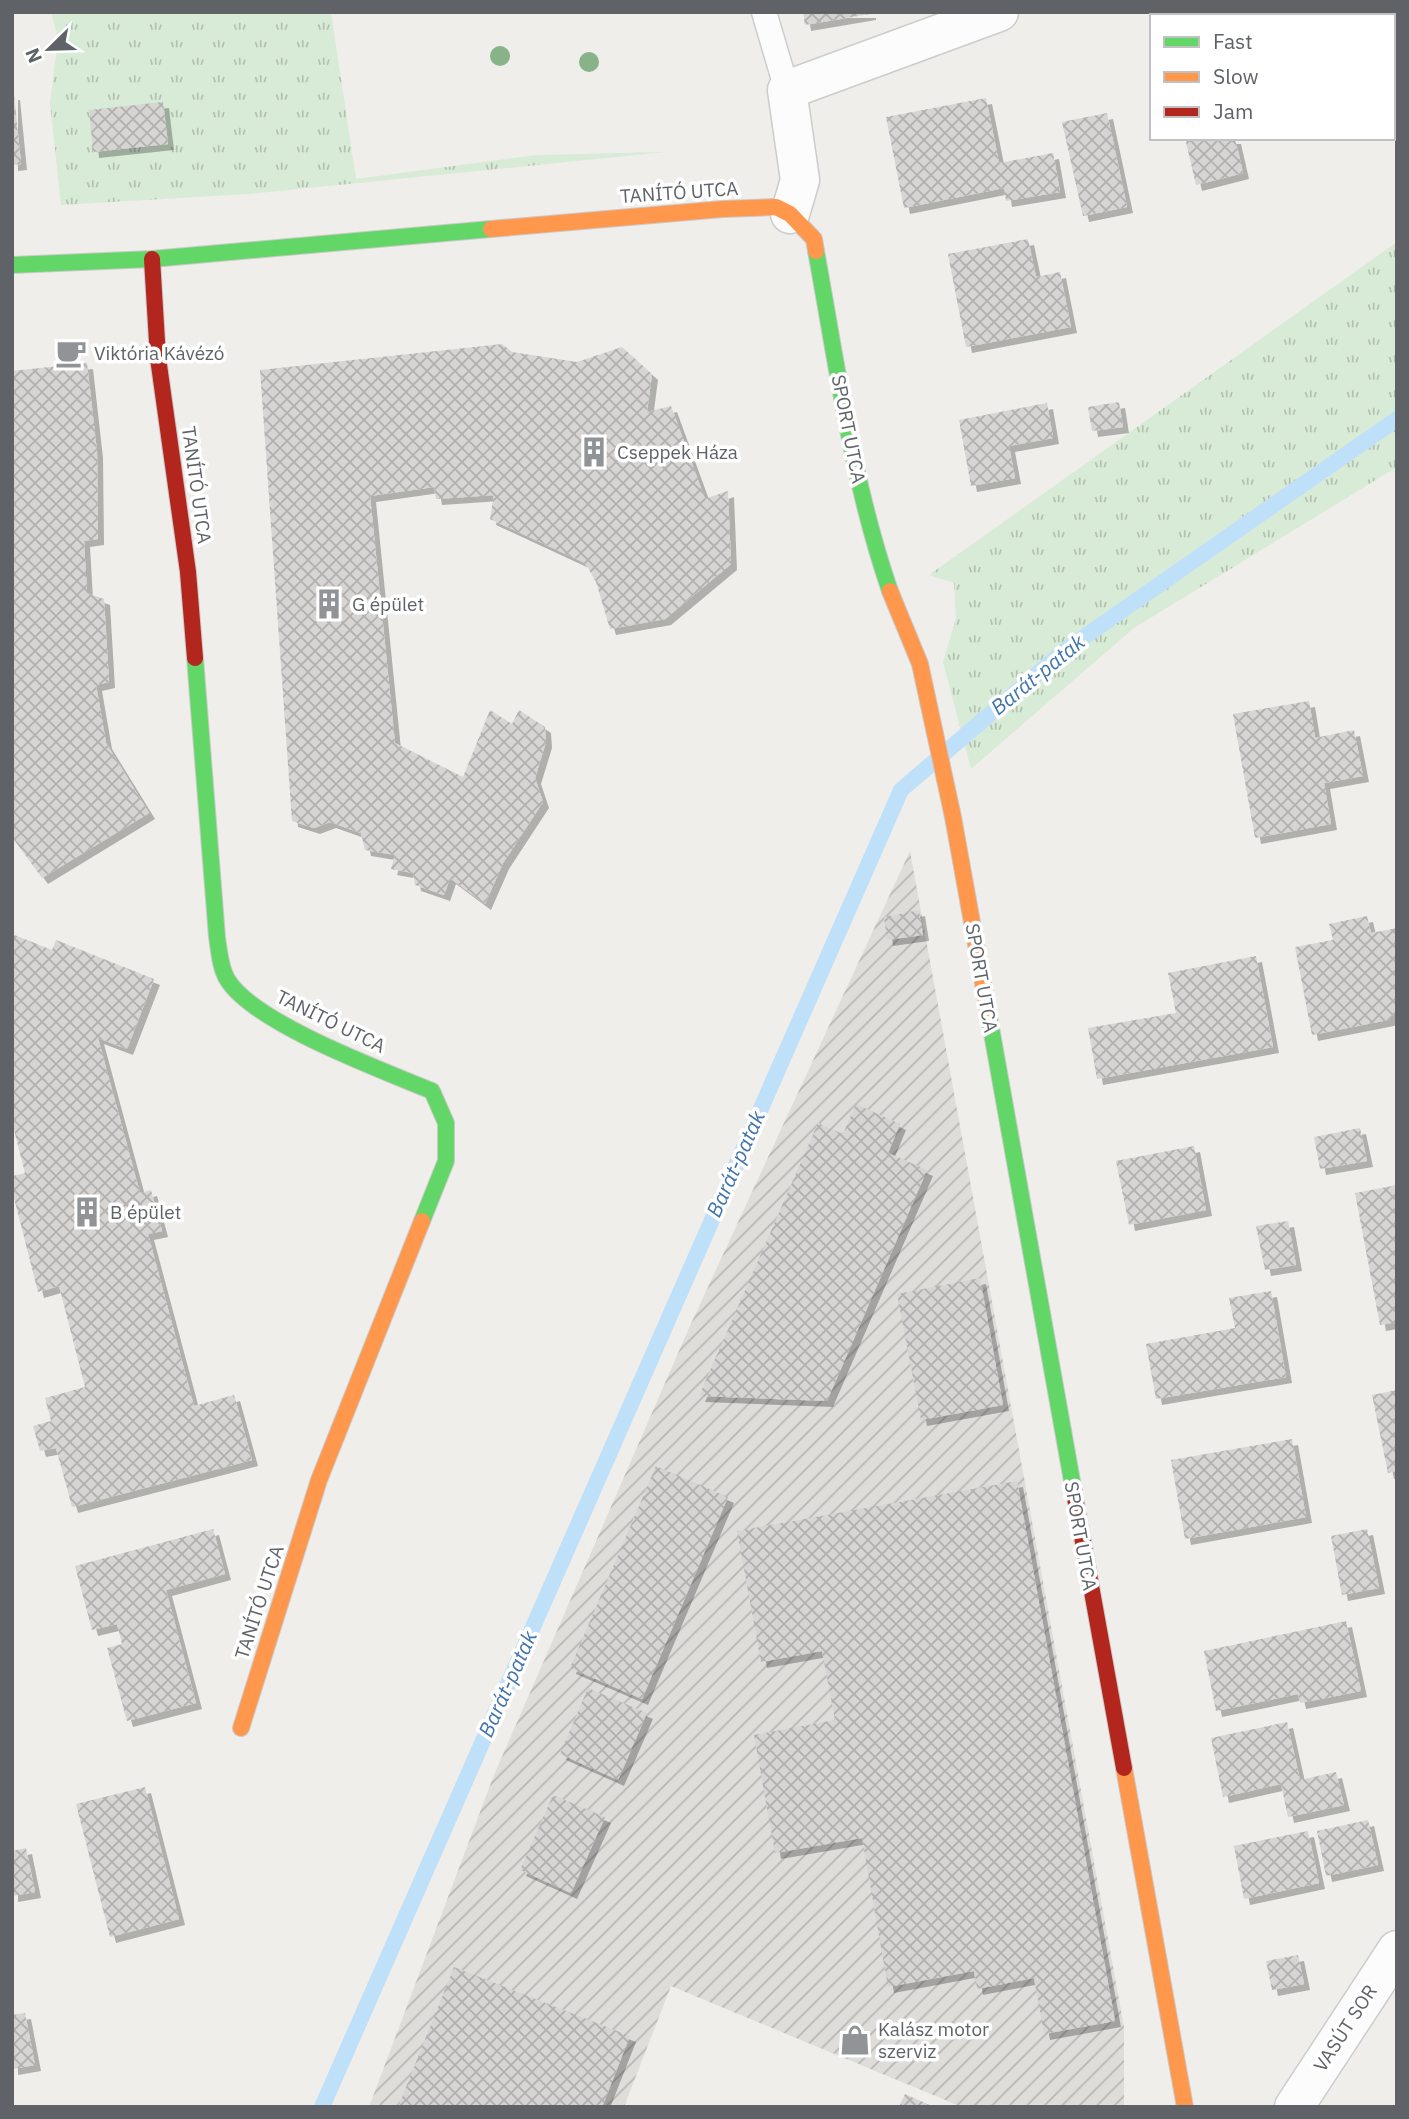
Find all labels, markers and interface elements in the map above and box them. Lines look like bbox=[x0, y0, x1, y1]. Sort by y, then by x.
north arrow bbox=[14, 14, 84, 84]
legend bbox=[1150, 14, 1395, 140]
text: Fast bbox=[1213, 27, 1253, 55]
text: N bbox=[20, 45, 47, 67]
text: Slow bbox=[1213, 62, 1259, 90]
text: Jam bbox=[1213, 97, 1253, 125]
street label: TANÍTÓ UTCA bbox=[619, 176, 739, 208]
cafe icon: Viktória Kávézó bbox=[54, 336, 88, 370]
place label: Viktória Kávézó bbox=[94, 341, 224, 365]
street label: SPORT UTCA bbox=[827, 373, 871, 485]
street label: TANÍTÓ UTCA bbox=[177, 425, 217, 545]
building icon: Cseppek Háza bbox=[577, 435, 611, 469]
place label: Cseppek Háza bbox=[617, 440, 738, 464]
building icon: G épület bbox=[312, 587, 346, 621]
place label: G épület bbox=[352, 592, 424, 616]
water label: Barát-patak bbox=[984, 627, 1091, 721]
street label: SPORT UTCA bbox=[961, 922, 1003, 1034]
street label: TANÍTÓ UTCA bbox=[272, 984, 390, 1058]
water label: Barát-patak bbox=[699, 1105, 771, 1221]
building icon: B épület bbox=[70, 1195, 104, 1229]
place label: B épület bbox=[110, 1200, 181, 1224]
street label: SPORT UTCA bbox=[1060, 1480, 1102, 1592]
street label: TANÍTÓ UTCA bbox=[229, 1542, 289, 1662]
water label: Barát-patak bbox=[471, 1625, 543, 1741]
street label: VASÚT SOR bbox=[1308, 1980, 1382, 2076]
place label: Kalász motor szerviz bbox=[878, 2017, 989, 2063]
shop icon: Kalász motor szerviz bbox=[838, 2023, 872, 2057]

